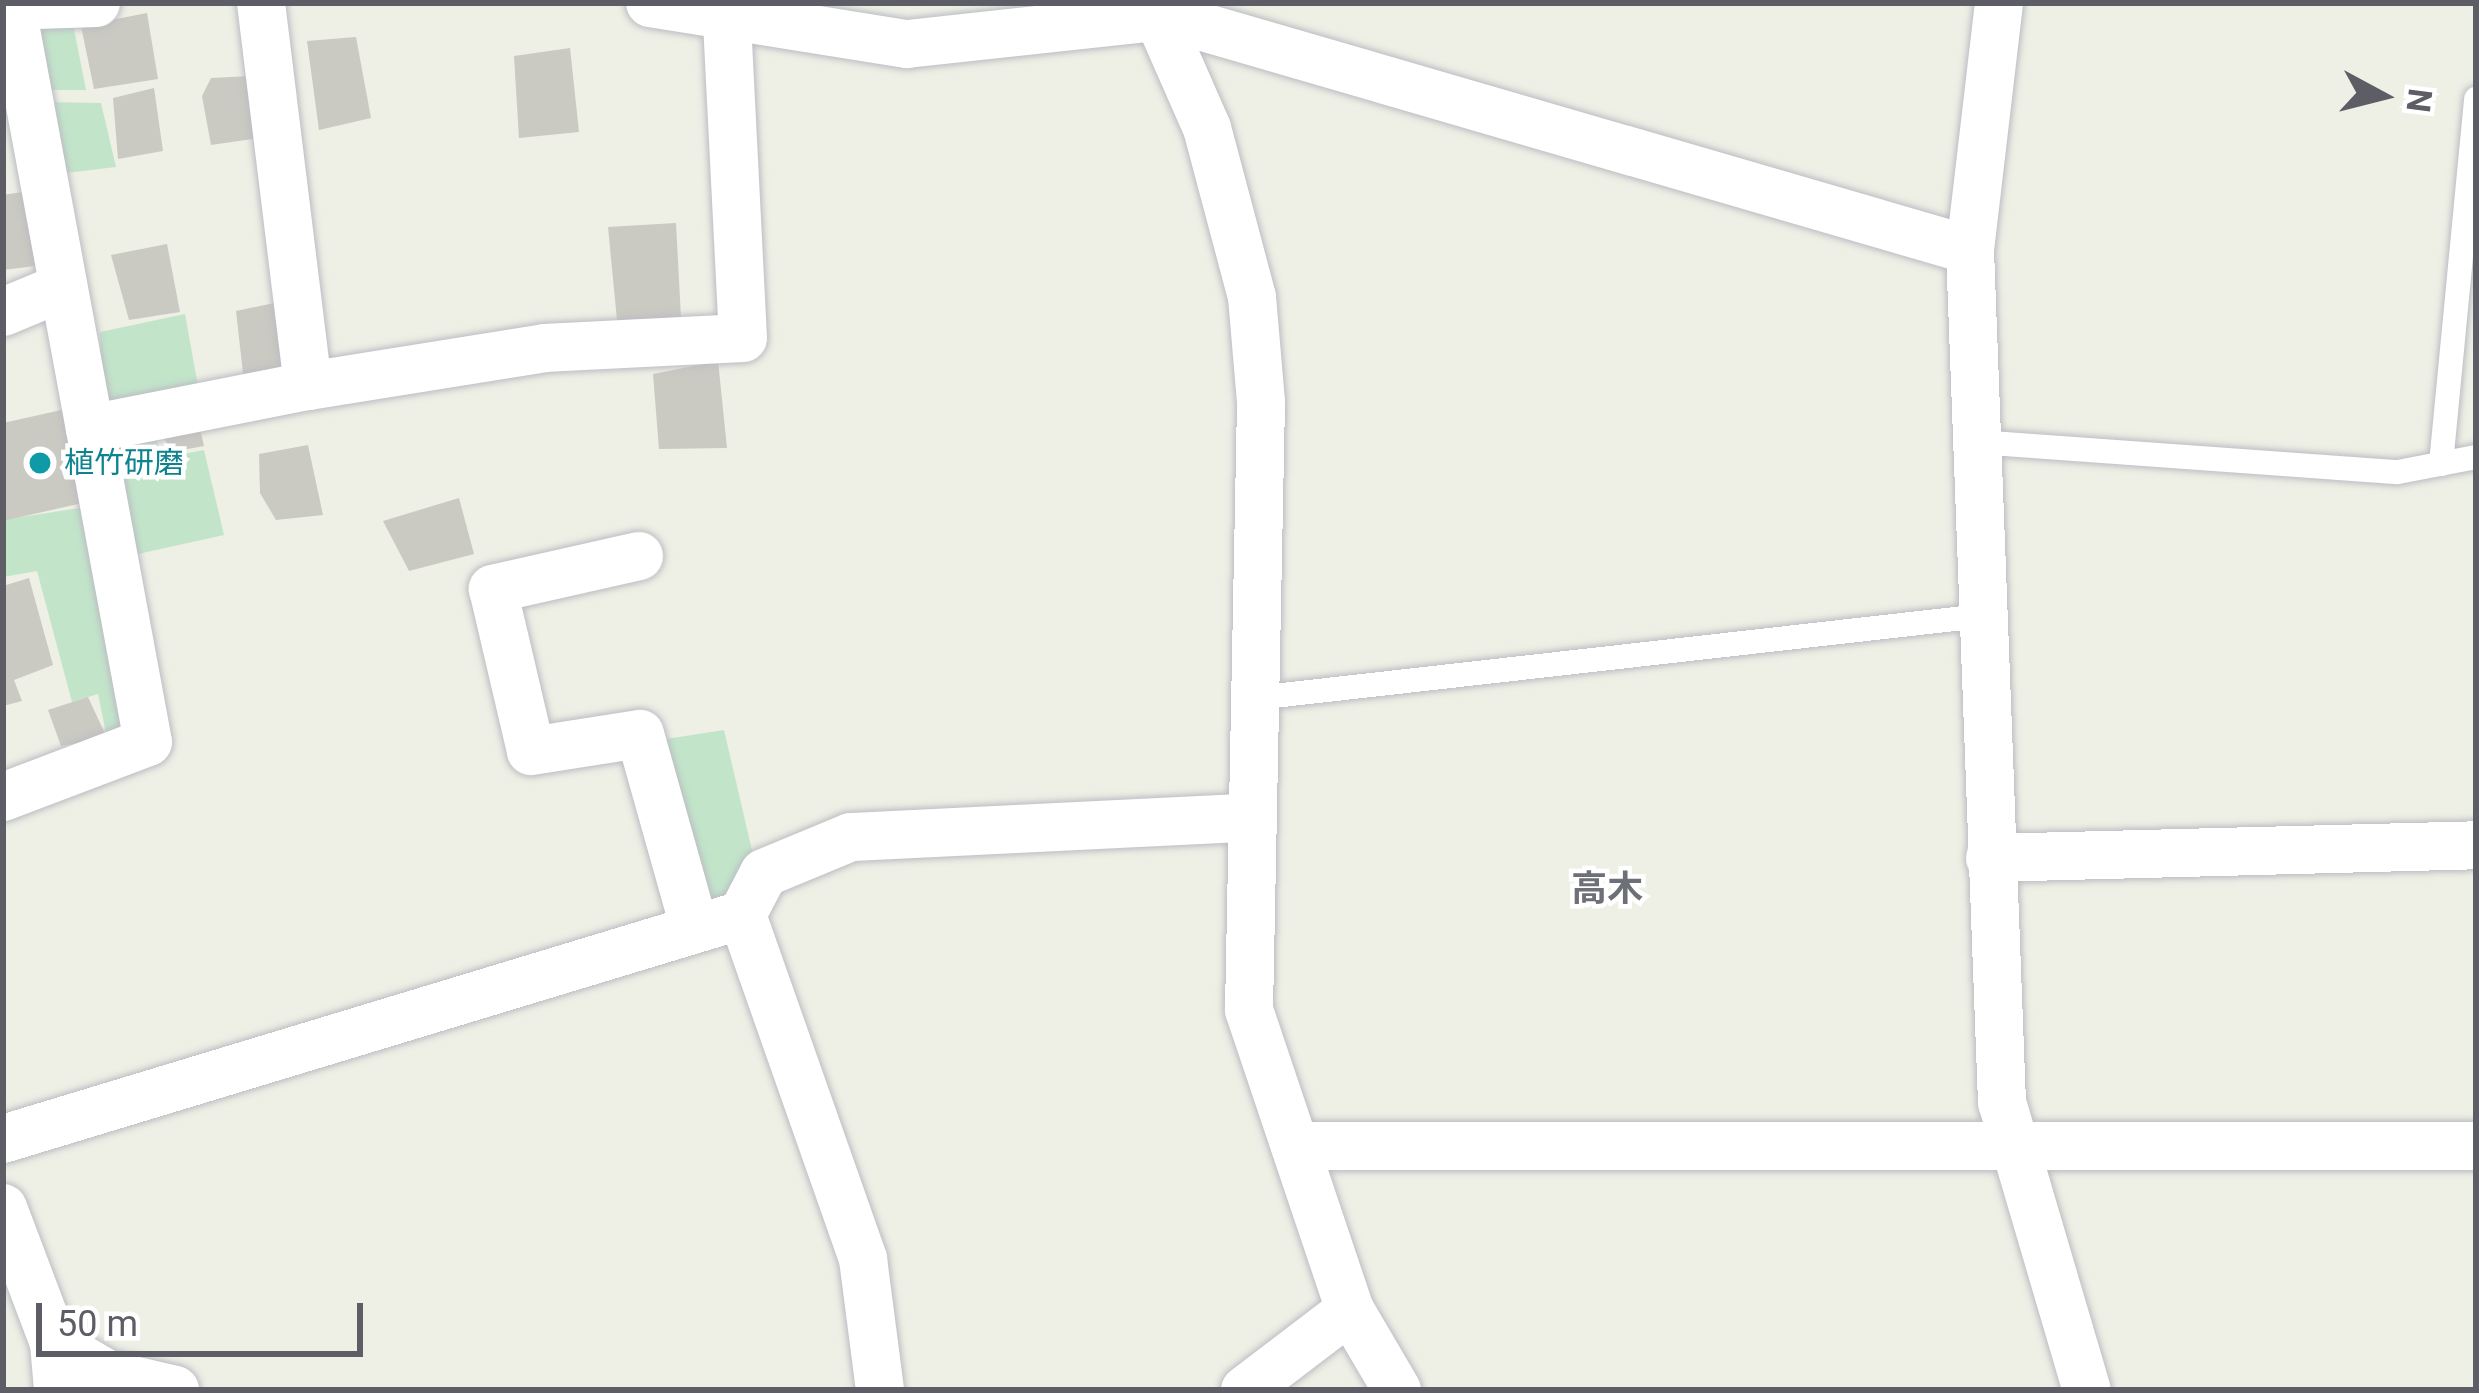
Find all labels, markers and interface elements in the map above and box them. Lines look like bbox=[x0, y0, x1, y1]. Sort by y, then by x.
north arrow bbox=[2323, 36, 2443, 156]
text: N bbox=[2398, 87, 2440, 114]
place label: 植竹研磨 bbox=[64, 445, 184, 481]
marker: 植竹研磨 bbox=[27, 450, 53, 476]
district label: 高木 bbox=[1571, 868, 1643, 912]
scale bar bbox=[42, 1279, 369, 1353]
text: 50 m bbox=[57, 1303, 138, 1345]

